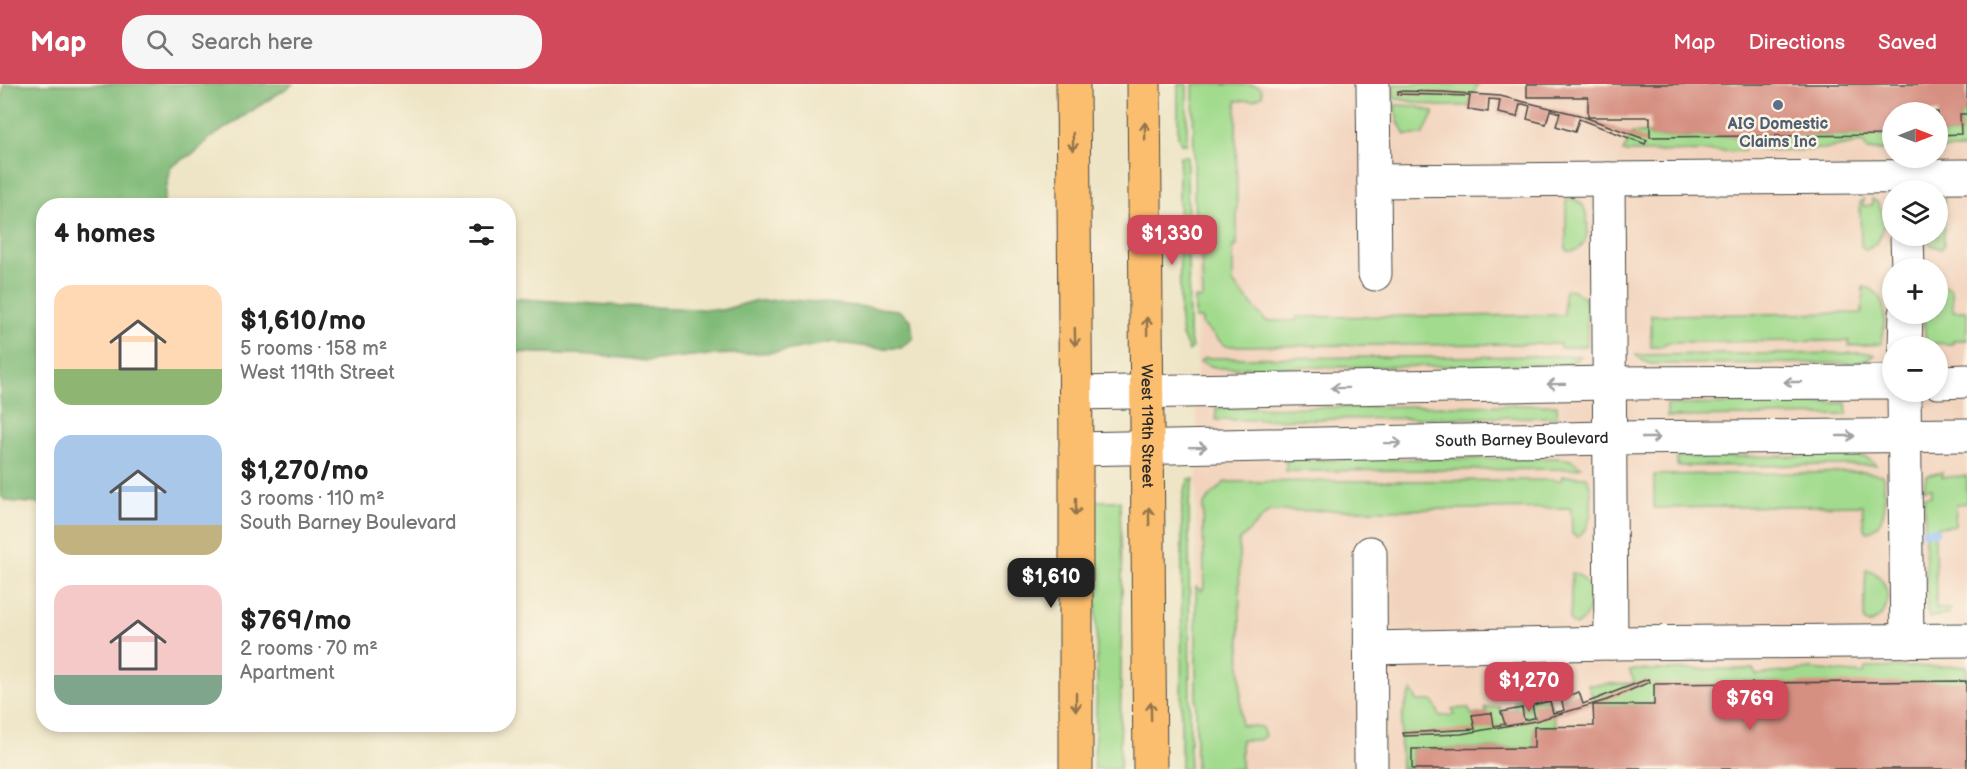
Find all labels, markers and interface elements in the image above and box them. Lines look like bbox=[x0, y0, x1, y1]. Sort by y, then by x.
search box bbox=[122, 15, 542, 69]
text: Map bbox=[30, 26, 86, 59]
icon: search bbox=[143, 26, 176, 59]
text: Search here bbox=[191, 29, 313, 56]
text: Map bbox=[1673, 30, 1716, 55]
text: Directions bbox=[1749, 30, 1845, 55]
text: Saved bbox=[1878, 30, 1937, 55]
marker: AIG Domestic Claims Inc bbox=[1771, 98, 1785, 112]
north arrow bbox=[1882, 102, 1948, 168]
map controls bbox=[1882, 102, 1948, 402]
place label: AIG Domestic Claims Inc bbox=[1727, 115, 1828, 152]
one-way arrow bbox=[1139, 122, 1150, 142]
one-way arrow bbox=[1068, 132, 1079, 152]
button: layers bbox=[1882, 180, 1948, 246]
pin: $1,330 bbox=[1123, 215, 1221, 266]
icon: filters bbox=[465, 218, 498, 251]
text: 4 homes bbox=[54, 219, 155, 250]
text: $1,330 bbox=[1141, 222, 1203, 246]
button: + bbox=[1882, 258, 1948, 324]
text: $1,610/mo bbox=[240, 306, 366, 337]
icon: home bbox=[102, 309, 174, 381]
one-way arrow bbox=[1141, 317, 1153, 337]
one-way arrow bbox=[1069, 327, 1081, 347]
button: − bbox=[1882, 336, 1948, 402]
text: 5 rooms · 158 m² bbox=[240, 337, 387, 361]
text: West 119th Street bbox=[240, 361, 395, 385]
street label: West 119th Street bbox=[1137, 364, 1157, 488]
one-way arrow bbox=[1783, 376, 1803, 388]
one-way arrow bbox=[1546, 378, 1566, 390]
one-way arrow bbox=[1330, 382, 1350, 393]
street label: South Barney Boulevard bbox=[1435, 428, 1609, 451]
one-way arrow bbox=[1835, 431, 1855, 442]
one-way arrow bbox=[1640, 432, 1660, 444]
one-way arrow bbox=[1382, 437, 1402, 448]
one-way arrow bbox=[1187, 441, 1207, 453]
text: $1,270/mo bbox=[240, 456, 368, 487]
icon: home bbox=[102, 459, 174, 531]
text: 3 rooms · 110 m² bbox=[240, 487, 385, 511]
one-way arrow bbox=[1070, 497, 1082, 517]
one-way arrow bbox=[1143, 506, 1155, 526]
text: South Barney Boulevard bbox=[240, 511, 456, 535]
pin: $1,610 bbox=[1002, 558, 1100, 609]
text: $1,610 bbox=[1021, 565, 1081, 589]
text: $769/mo bbox=[240, 606, 351, 637]
icon: home bbox=[102, 609, 174, 681]
text: 2 rooms · 70 m² bbox=[240, 637, 378, 661]
text: Apartment bbox=[240, 661, 335, 685]
pin: $1,270 bbox=[1480, 662, 1578, 713]
text: $1,270 bbox=[1499, 669, 1560, 693]
pin: $769 bbox=[1714, 680, 1786, 731]
text: $769 bbox=[1726, 687, 1774, 711]
one-way arrow bbox=[1070, 692, 1082, 712]
one-way arrow bbox=[1145, 701, 1157, 721]

